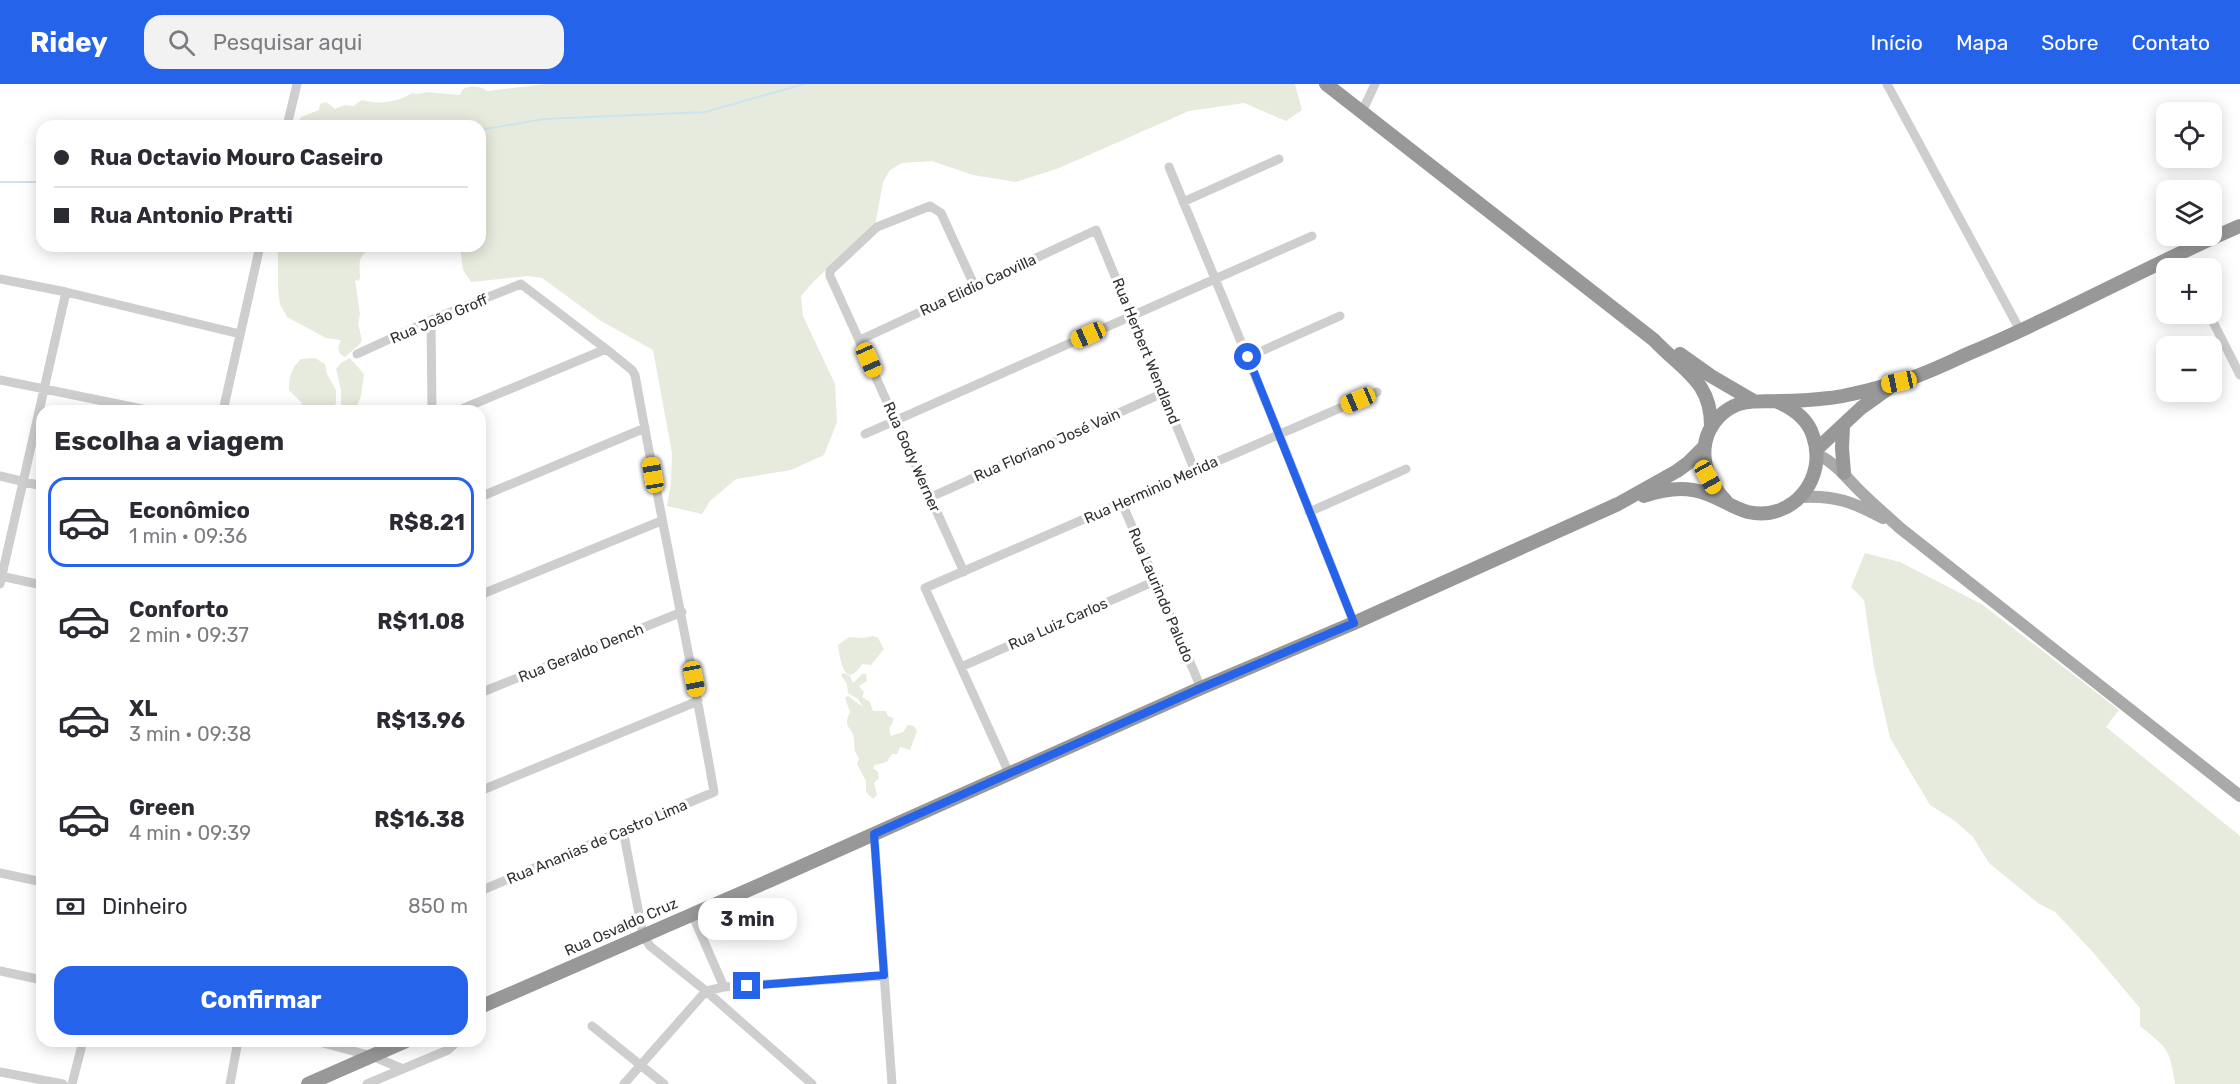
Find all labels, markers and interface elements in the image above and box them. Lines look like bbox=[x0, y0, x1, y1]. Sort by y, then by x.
search box bbox=[144, 15, 564, 69]
text: Ridey bbox=[30, 26, 108, 59]
icon: search bbox=[165, 26, 198, 59]
text: Pesquisar aqui bbox=[213, 29, 362, 56]
text: Início bbox=[1871, 30, 1923, 55]
text: Mapa bbox=[1956, 30, 2008, 55]
text: Sobre bbox=[2041, 30, 2098, 55]
text: Contato bbox=[2131, 30, 2210, 55]
map controls bbox=[2156, 102, 2222, 402]
button: locate bbox=[2156, 102, 2222, 168]
text: Rua Octavio Mouro Caseiro bbox=[90, 144, 383, 171]
button: layers bbox=[2156, 180, 2222, 246]
text: Rua Antonio Pratti bbox=[90, 202, 293, 229]
street label: Rua Elidio Caovilla bbox=[917, 250, 1039, 320]
button: + bbox=[2156, 258, 2222, 324]
street label: Rua Herbert Wendland bbox=[1108, 275, 1184, 427]
street label: Rua João Groff bbox=[388, 290, 491, 348]
car bbox=[1068, 319, 1108, 351]
button: − bbox=[2156, 336, 2222, 402]
car bbox=[853, 340, 885, 380]
route start bbox=[1234, 343, 1261, 370]
car bbox=[1880, 369, 1918, 395]
car bbox=[1338, 385, 1378, 415]
street label: Rua Gody Werner bbox=[880, 399, 945, 515]
street label: Rua Floriano José Vain bbox=[971, 405, 1123, 485]
text: Escolha a viagem bbox=[54, 425, 284, 457]
street label: Rua Herminio Merida bbox=[1081, 452, 1221, 528]
car bbox=[641, 456, 665, 494]
car bbox=[1691, 457, 1725, 497]
icon: car bbox=[57, 495, 111, 549]
text: Econômico bbox=[129, 497, 250, 524]
text: R$8.21 bbox=[389, 509, 465, 536]
text: 1 min · 09:36 bbox=[129, 524, 247, 548]
street label: Rua Laurindo Paludo bbox=[1125, 525, 1197, 665]
icon: car bbox=[57, 594, 111, 648]
street label: Rua Luiz Carlos bbox=[1006, 594, 1111, 654]
text: Conforto bbox=[129, 596, 229, 623]
text: R$11.08 bbox=[377, 608, 465, 635]
street label: Rua Geraldo Dench bbox=[516, 620, 646, 686]
text: 2 min · 09:37 bbox=[129, 623, 249, 647]
car bbox=[682, 660, 706, 698]
icon: car bbox=[57, 693, 111, 747]
text: XL bbox=[129, 695, 157, 722]
text: R$13.96 bbox=[376, 707, 465, 734]
text: 3 min · 09:38 bbox=[129, 722, 251, 746]
icon: car bbox=[57, 792, 111, 846]
text: Green bbox=[129, 794, 195, 821]
street label: Rua Ananias de Castro Lima bbox=[504, 796, 690, 888]
text: R$16.38 bbox=[374, 806, 465, 833]
text: 4 min · 09:39 bbox=[129, 821, 251, 845]
icon: cash bbox=[54, 890, 87, 923]
text: Dinheiro bbox=[102, 893, 188, 920]
text: 850 m bbox=[408, 894, 468, 918]
street label: Rua Osvaldo Cruz bbox=[562, 894, 681, 960]
callout: 3 min bbox=[698, 899, 796, 941]
text: 3 min bbox=[720, 907, 775, 931]
button: Confirmar bbox=[54, 966, 468, 1035]
route end bbox=[733, 972, 760, 999]

